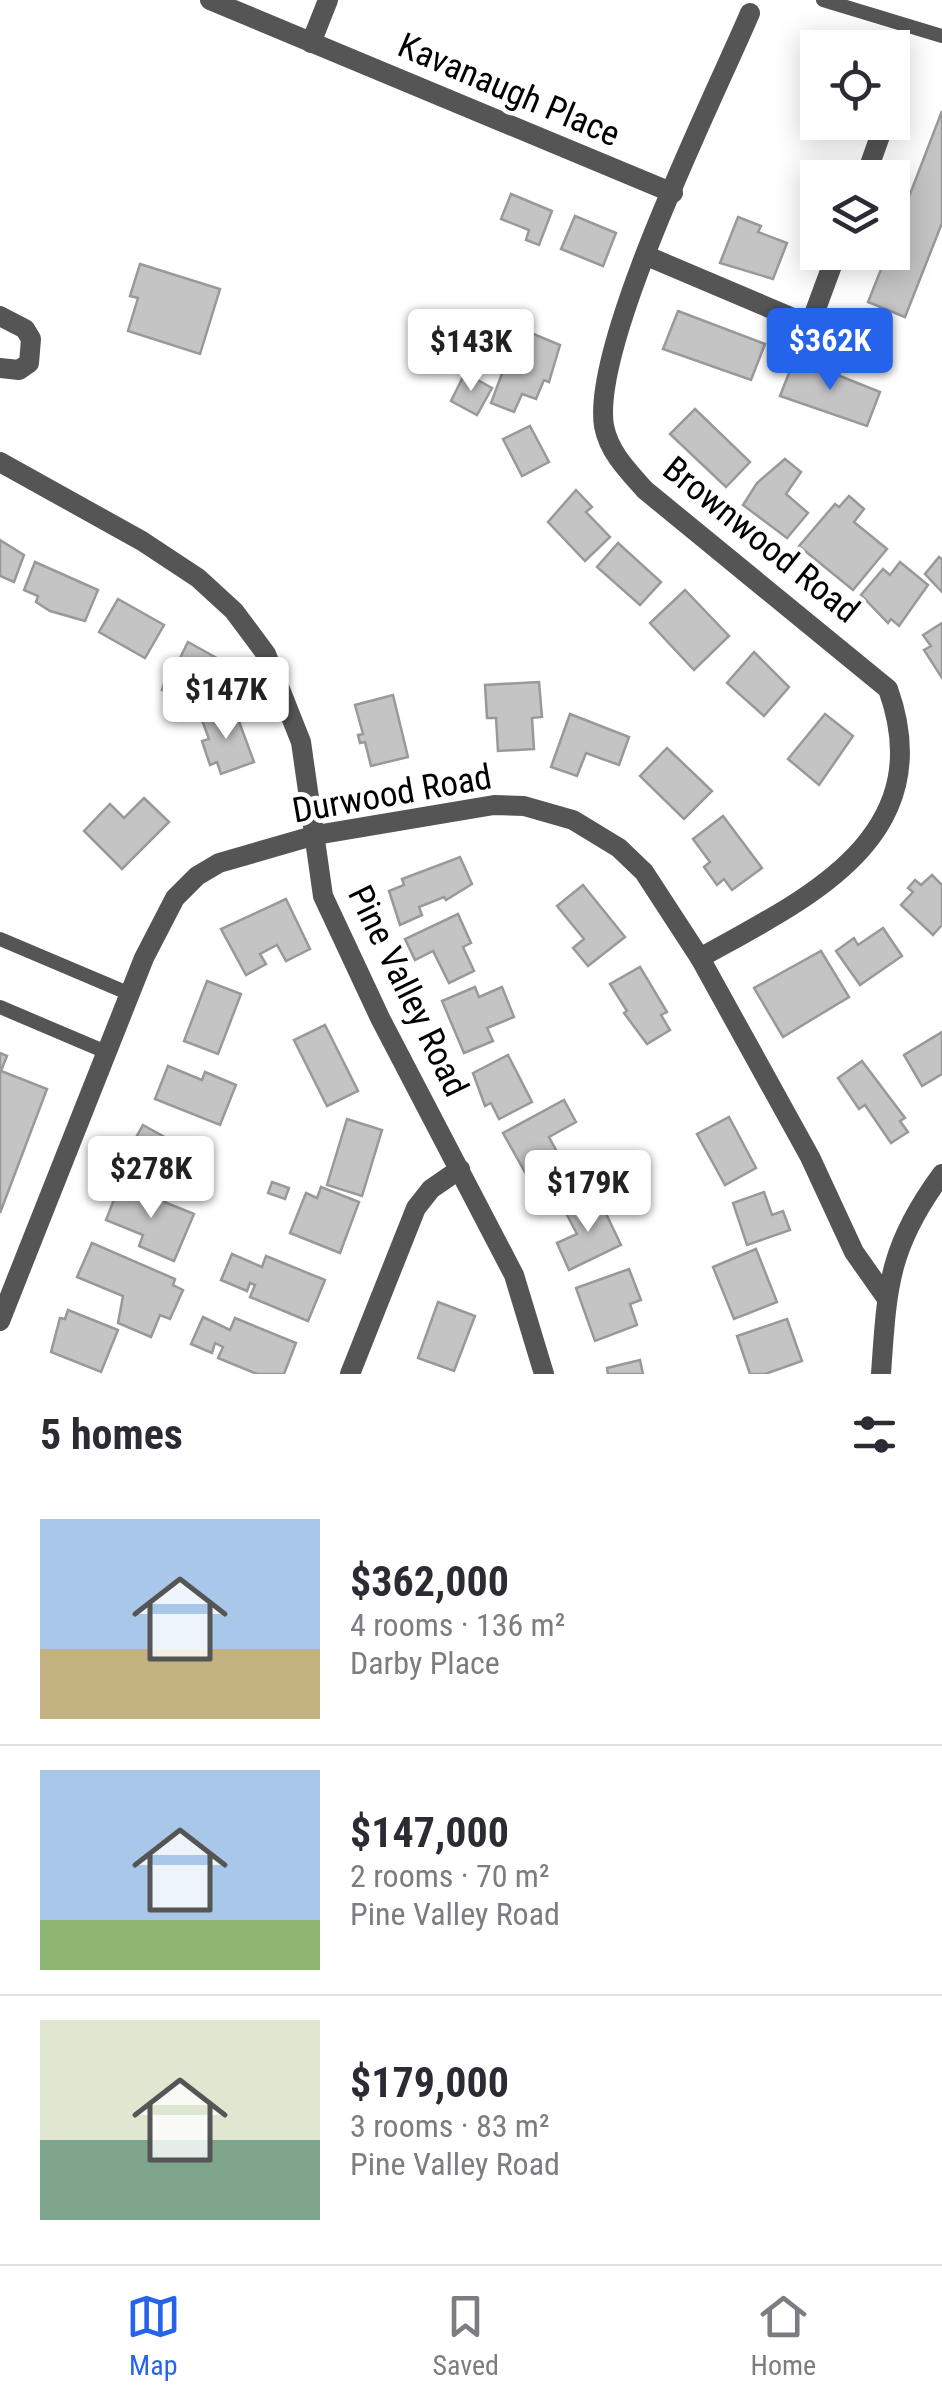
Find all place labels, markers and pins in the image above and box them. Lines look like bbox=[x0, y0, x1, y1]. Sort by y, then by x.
pin: $362K bbox=[760, 308, 900, 393]
pin: $143K bbox=[401, 309, 541, 394]
pin: $147K bbox=[156, 657, 296, 742]
pin: $278K bbox=[81, 1136, 221, 1221]
pin: $179K bbox=[518, 1150, 658, 1235]

